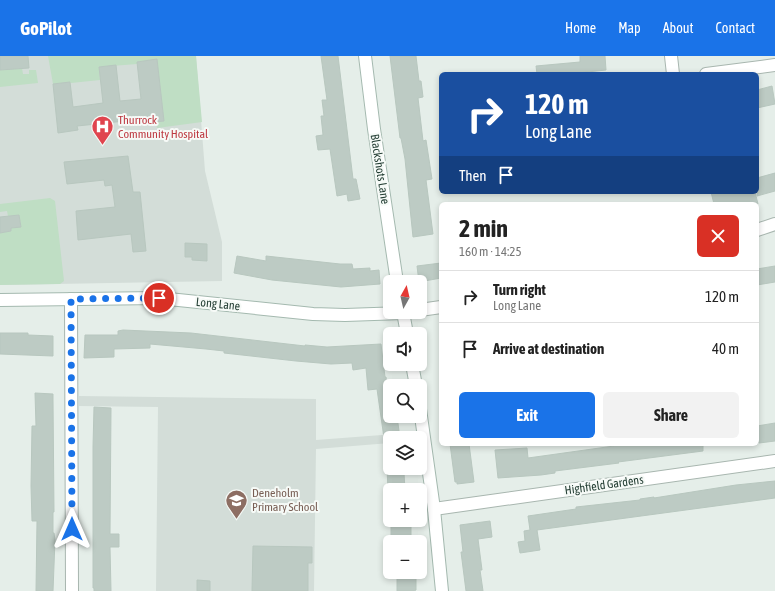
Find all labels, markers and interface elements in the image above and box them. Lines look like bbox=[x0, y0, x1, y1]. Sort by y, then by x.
text: GoPilot bbox=[20, 17, 72, 39]
text: Home bbox=[565, 20, 596, 36]
text: Map bbox=[618, 20, 641, 36]
text: About bbox=[663, 20, 694, 36]
text: Contact bbox=[716, 20, 755, 36]
icon: right bbox=[459, 88, 511, 140]
text: 120 m bbox=[525, 88, 588, 120]
place label: Thurrock Community Hospital bbox=[118, 113, 209, 141]
hospital icon: Thurrock Community Hospital bbox=[89, 114, 115, 147]
text: Long Lane bbox=[525, 121, 592, 142]
street label: Blackshots Lane bbox=[368, 133, 392, 205]
icon: arrive bbox=[495, 164, 517, 186]
text: Then bbox=[459, 167, 487, 184]
text: 2 min bbox=[459, 215, 508, 242]
button: close bbox=[697, 215, 739, 257]
text: 160 m · 14:25 bbox=[459, 244, 522, 259]
north arrow bbox=[383, 275, 427, 319]
map controls bbox=[383, 275, 427, 579]
pin bbox=[142, 281, 176, 315]
text: Turn right bbox=[493, 281, 546, 298]
icon: right bbox=[459, 286, 481, 308]
icon: arrive bbox=[148, 287, 170, 309]
text: 120 m bbox=[705, 288, 739, 305]
street label: Long Lane bbox=[195, 295, 241, 313]
text: Long Lane bbox=[493, 298, 541, 313]
button: sound bbox=[383, 327, 427, 371]
icon: arrive bbox=[459, 338, 481, 360]
text: Arrive at destination bbox=[493, 340, 604, 357]
text: 40 m bbox=[712, 340, 739, 357]
button: search bbox=[383, 379, 427, 423]
button: Exit bbox=[459, 392, 595, 438]
button: Share bbox=[603, 392, 739, 438]
button: layers bbox=[383, 431, 427, 475]
street label: Highfield Gardens bbox=[564, 473, 644, 497]
button: + bbox=[383, 483, 427, 527]
place label: Deneholm Primary School bbox=[252, 486, 319, 514]
school or university icon: Deneholm Primary School bbox=[223, 487, 249, 520]
position arrow bbox=[51, 508, 93, 550]
button: − bbox=[383, 535, 427, 579]

